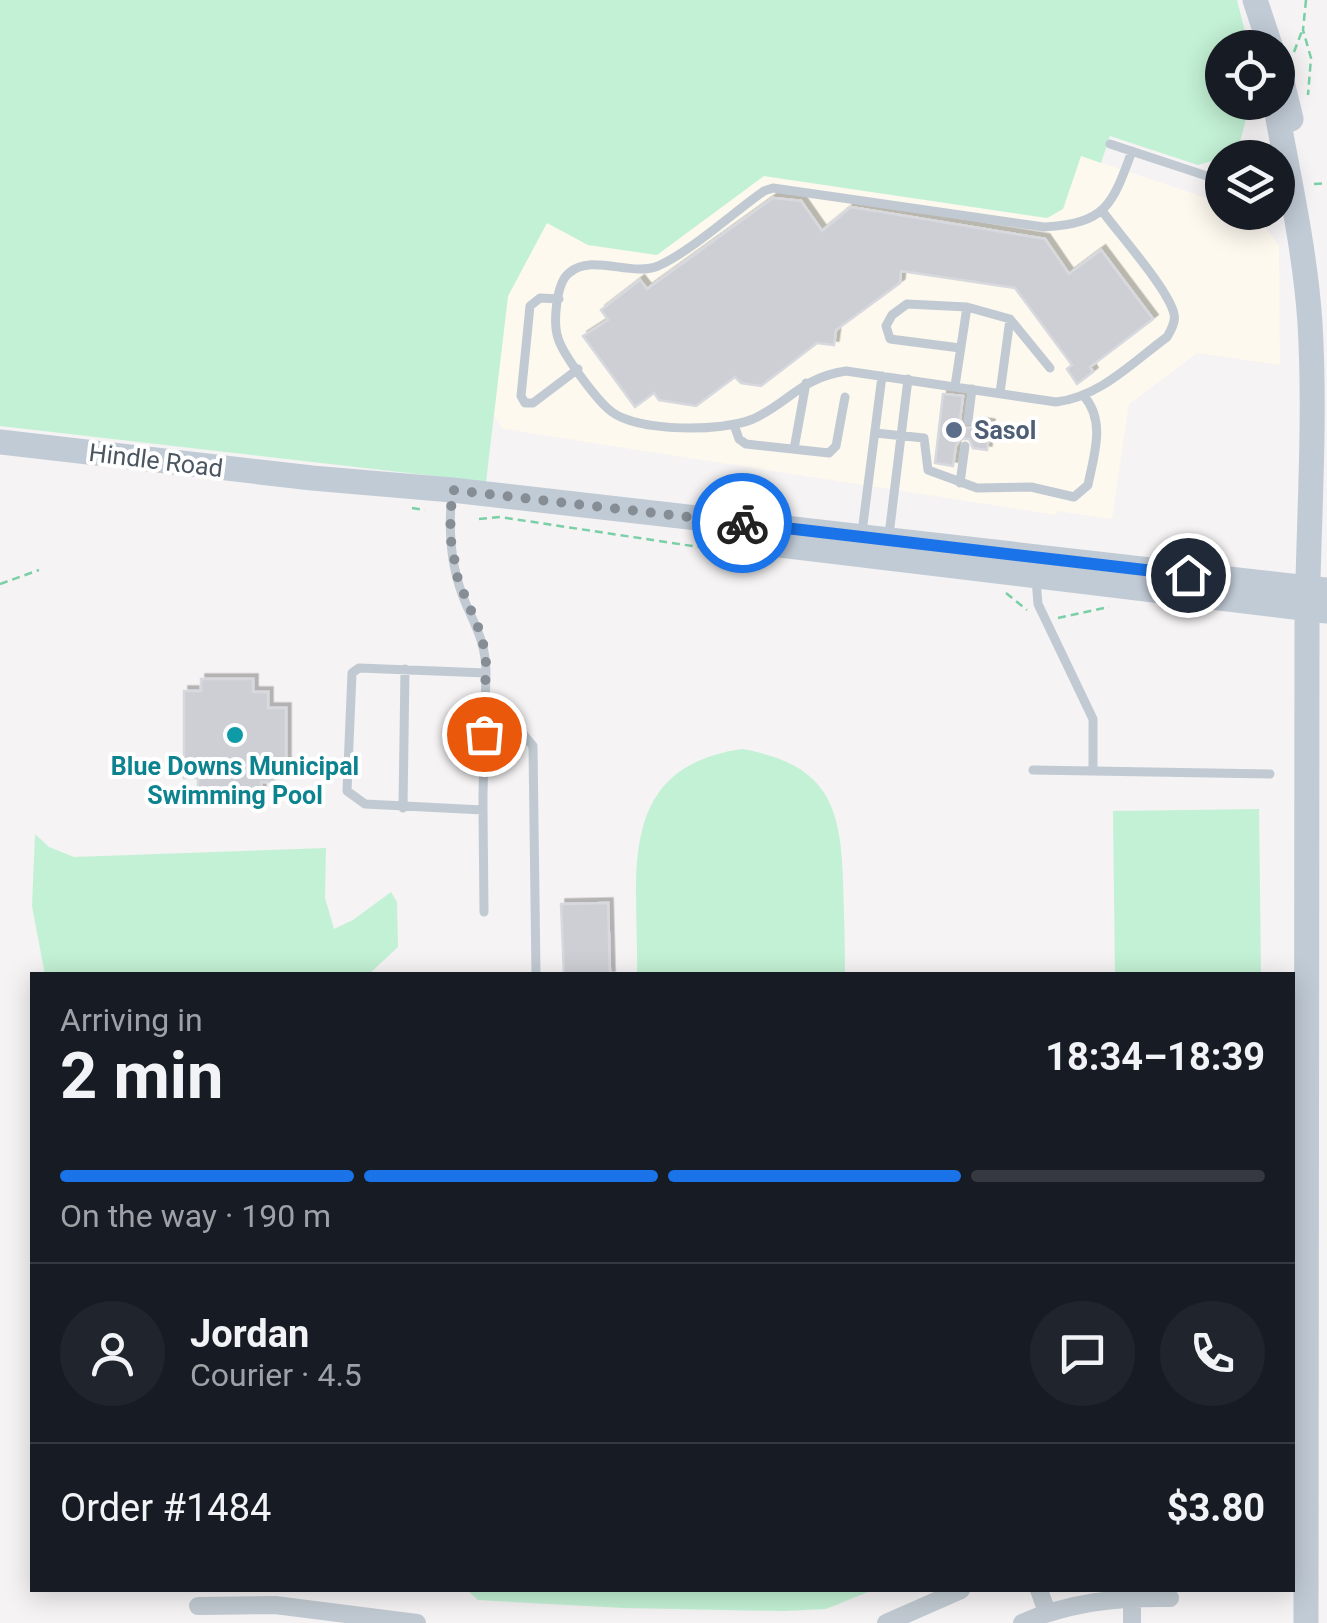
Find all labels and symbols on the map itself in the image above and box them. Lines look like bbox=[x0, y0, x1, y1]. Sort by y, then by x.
place label: Sasol bbox=[974, 416, 1036, 445]
marker: Sasol bbox=[943, 419, 965, 441]
street label: Hindle Road bbox=[87, 438, 225, 483]
courier bbox=[692, 473, 792, 573]
pin bbox=[1146, 533, 1231, 618]
pin bbox=[442, 692, 527, 777]
marker: Blue Downs Municipal Swimming Pool bbox=[224, 724, 246, 746]
place label: Blue Downs Municipal Swimming Pool bbox=[111, 752, 359, 810]

